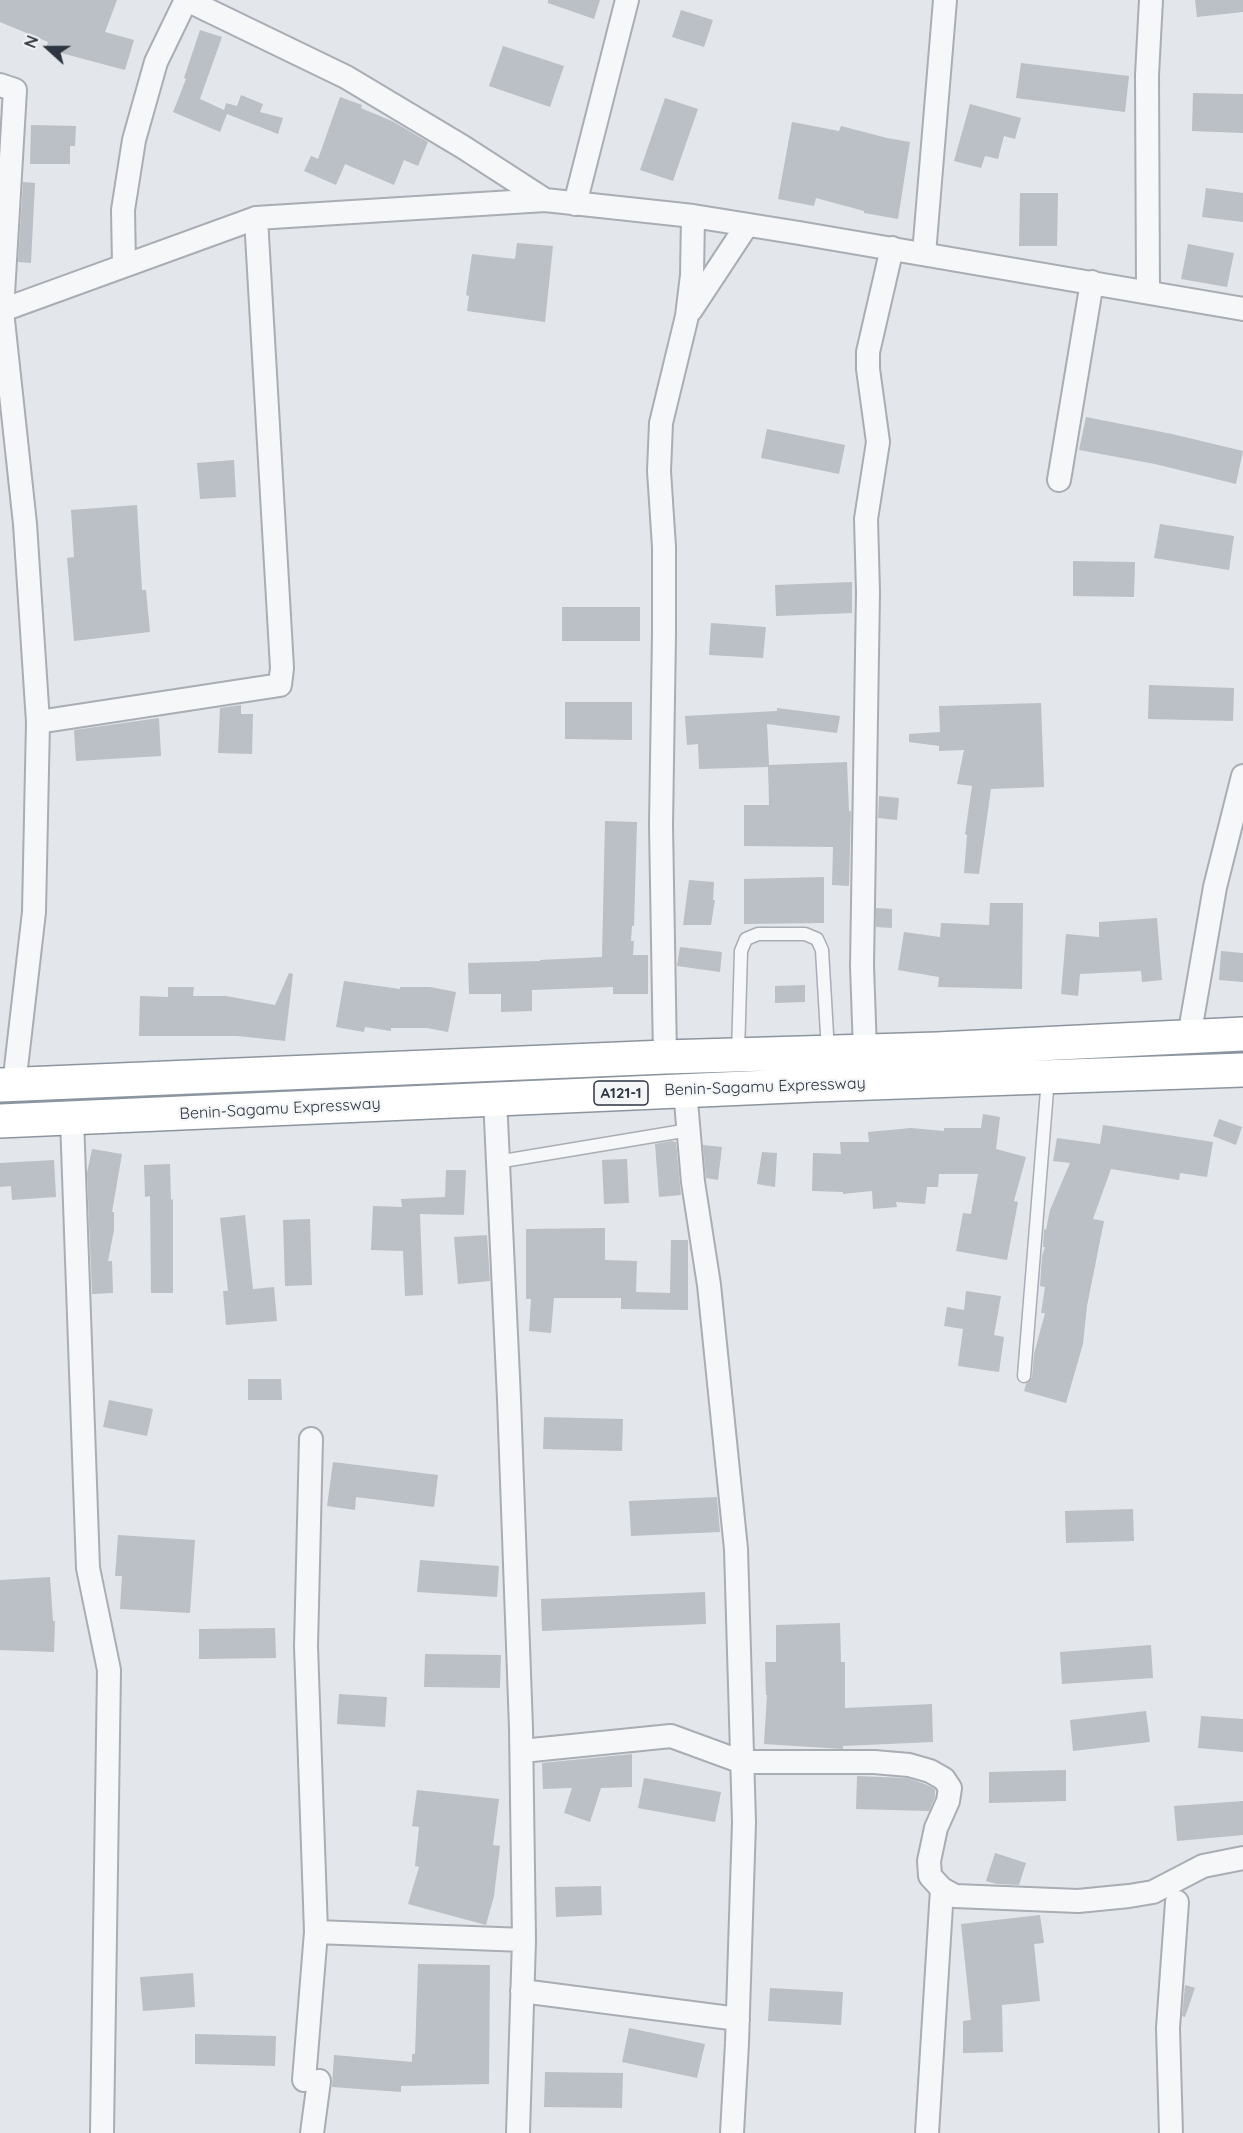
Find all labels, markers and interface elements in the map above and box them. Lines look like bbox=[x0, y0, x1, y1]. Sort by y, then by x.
north arrow bbox=[18, 18, 78, 78]
text: N bbox=[20, 32, 43, 51]
street label: Benin-Sagamu Expressway bbox=[664, 1074, 866, 1100]
road number: A121-1 bbox=[594, 1081, 648, 1105]
street label: Benin-Sagamu Expressway bbox=[179, 1094, 381, 1124]

